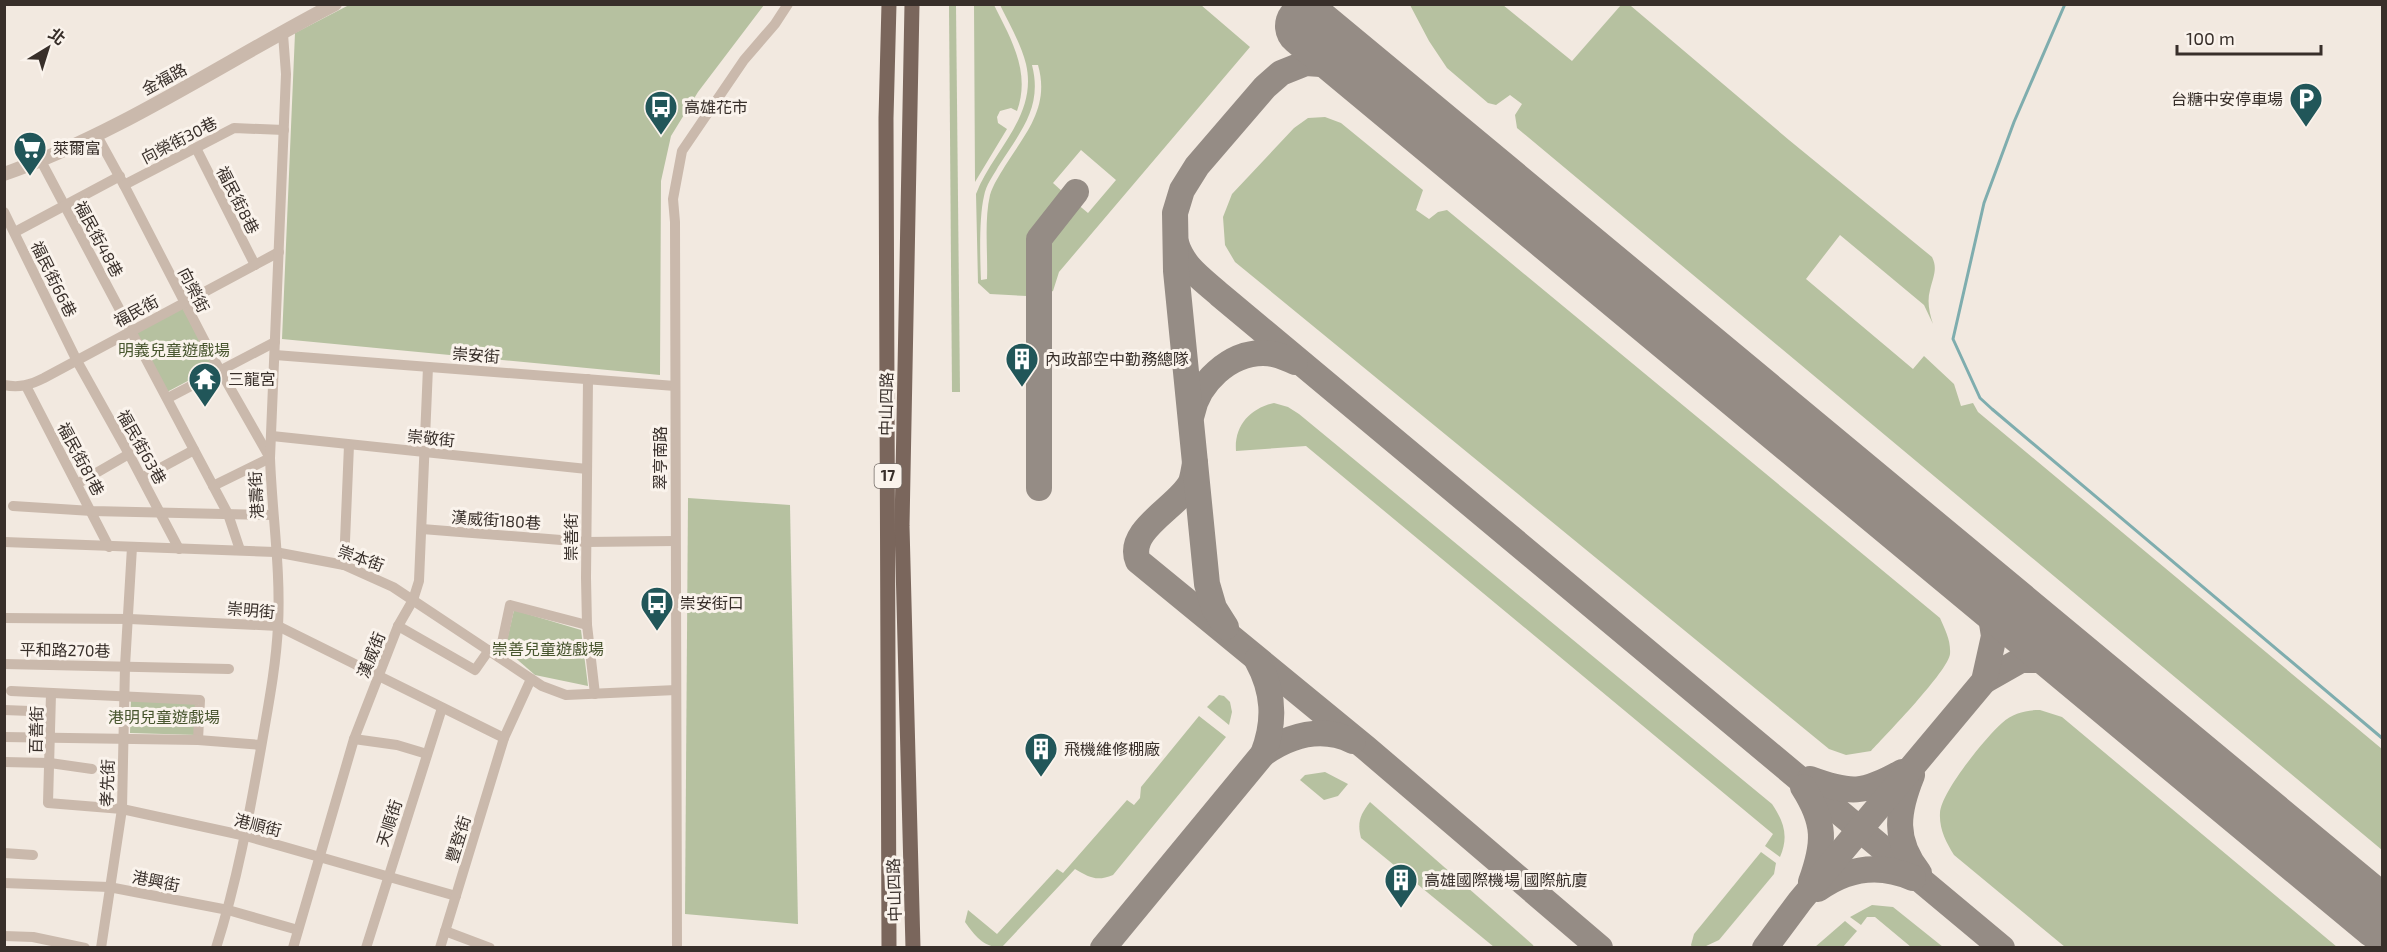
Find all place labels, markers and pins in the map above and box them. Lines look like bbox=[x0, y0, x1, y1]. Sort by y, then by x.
parking icon: 台糖中安停車場 bbox=[2288, 81, 2324, 128]
bus stop icon: 高雄花市 bbox=[643, 89, 679, 136]
place label: 台糖中安停車場 bbox=[2171, 89, 2283, 108]
place label: 高雄花市 bbox=[684, 97, 748, 116]
supermarket icon: 萊爾富 bbox=[12, 130, 48, 177]
place label: 萊爾富 bbox=[53, 138, 101, 157]
building icon: 內政部空中勤務總隊 bbox=[1004, 341, 1040, 388]
place label: 內政部空中勤務總隊 bbox=[1045, 349, 1189, 368]
temple icon: 三龍宮 bbox=[187, 361, 223, 408]
place label: 三龍宮 bbox=[228, 369, 276, 388]
bus stop icon: 崇安街口 bbox=[639, 585, 675, 632]
place label: 崇安街口 bbox=[680, 593, 744, 612]
building icon: 飛機維修棚廠 bbox=[1023, 731, 1059, 778]
place label: 飛機維修棚廠 bbox=[1064, 739, 1160, 758]
building icon: 高雄國際機場 國際航廈 bbox=[1383, 862, 1419, 909]
place label: 高雄國際機場 國際航廈 bbox=[1424, 870, 1588, 889]

